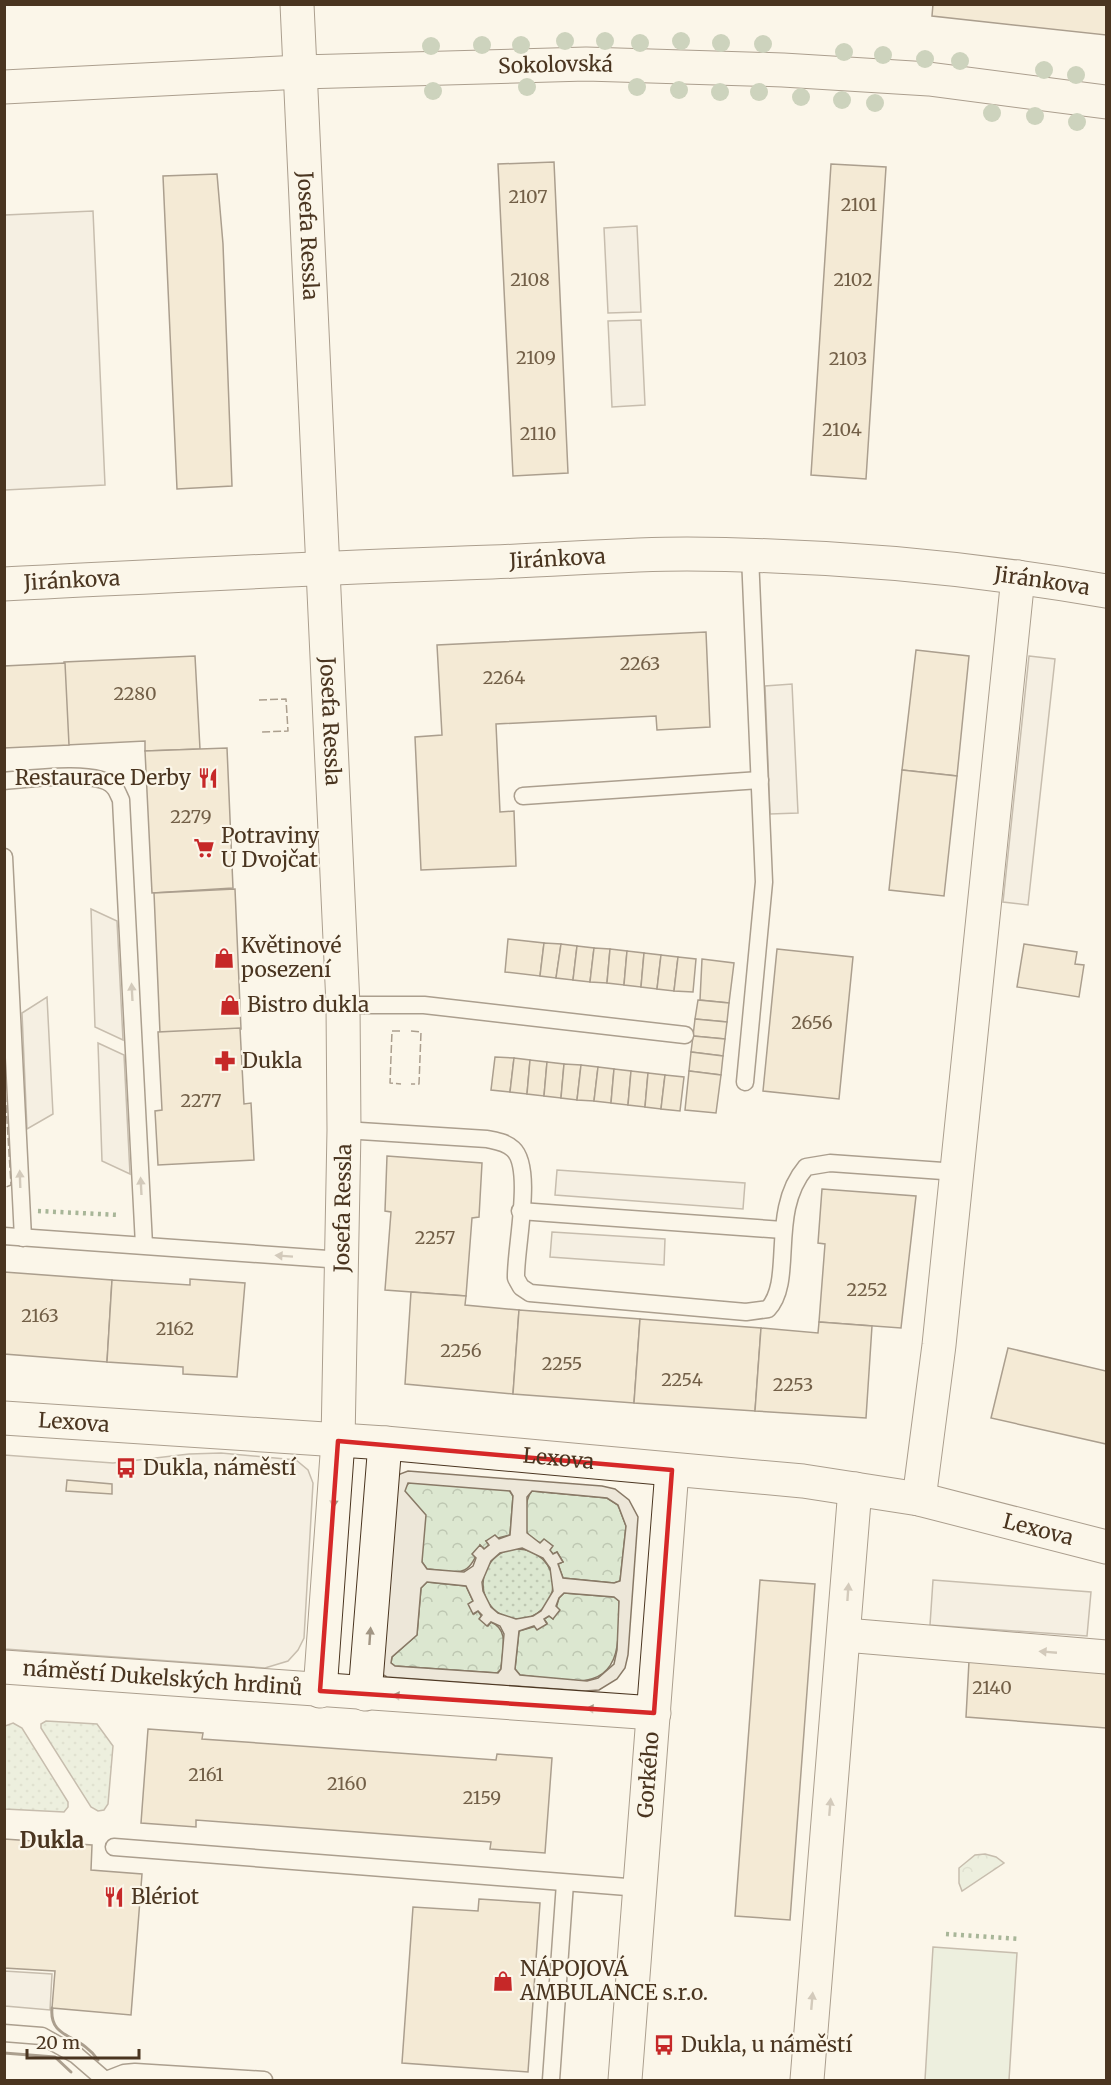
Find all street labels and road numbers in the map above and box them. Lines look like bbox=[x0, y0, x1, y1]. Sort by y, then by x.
street label: Sokolovská bbox=[498, 50, 613, 79]
street label: Josefa Ressla bbox=[292, 170, 325, 301]
street label: Jiránkova bbox=[508, 542, 606, 574]
street label: Jiránkova bbox=[992, 560, 1092, 601]
street label: Jiránkova bbox=[22, 564, 121, 596]
street label: Josefa Ressla bbox=[314, 655, 347, 786]
street label: Josefa Ressla bbox=[328, 1143, 357, 1274]
street label: Lexova bbox=[37, 1406, 111, 1438]
street label: Lexova bbox=[522, 1442, 595, 1475]
street label: Lexova bbox=[1000, 1507, 1076, 1551]
street label: náměstí Dukelských hrdinů bbox=[22, 1654, 303, 1701]
street label: Gorkého bbox=[631, 1731, 665, 1819]

